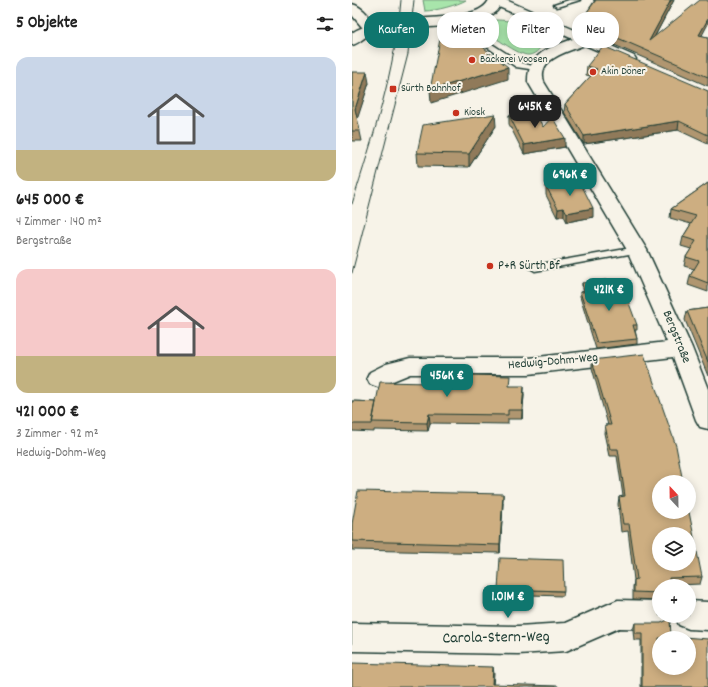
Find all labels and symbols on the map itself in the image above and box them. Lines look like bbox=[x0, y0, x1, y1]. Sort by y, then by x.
place label: Bäckerei Voosen bbox=[480, 52, 548, 68]
marker: Bäckerei Voosen bbox=[467, 55, 477, 65]
place label: Akin Döner bbox=[601, 64, 647, 80]
marker: Akin Döner bbox=[588, 67, 598, 77]
place label: Sürth Bahnhof bbox=[401, 81, 462, 97]
marker: Sürth Bahnhof bbox=[388, 84, 398, 94]
pin: 645K € bbox=[502, 95, 568, 129]
place label: Kiosk bbox=[464, 105, 486, 121]
marker: Kiosk bbox=[451, 108, 461, 118]
pin: 696K € bbox=[537, 163, 603, 197]
place label: P+R Sürth Bf bbox=[498, 257, 560, 276]
marker: P+R Sürth Bf bbox=[485, 261, 495, 271]
pin: 421K € bbox=[576, 278, 642, 312]
street label: Bergstraße bbox=[657, 308, 695, 367]
street label: Hedwig-Dohm-Weg bbox=[507, 349, 599, 375]
pin: 456K € bbox=[414, 364, 480, 398]
north arrow bbox=[652, 475, 696, 519]
pin: 1.01M € bbox=[471, 585, 545, 619]
street label: Carola-Stern-Weg bbox=[442, 626, 550, 650]

